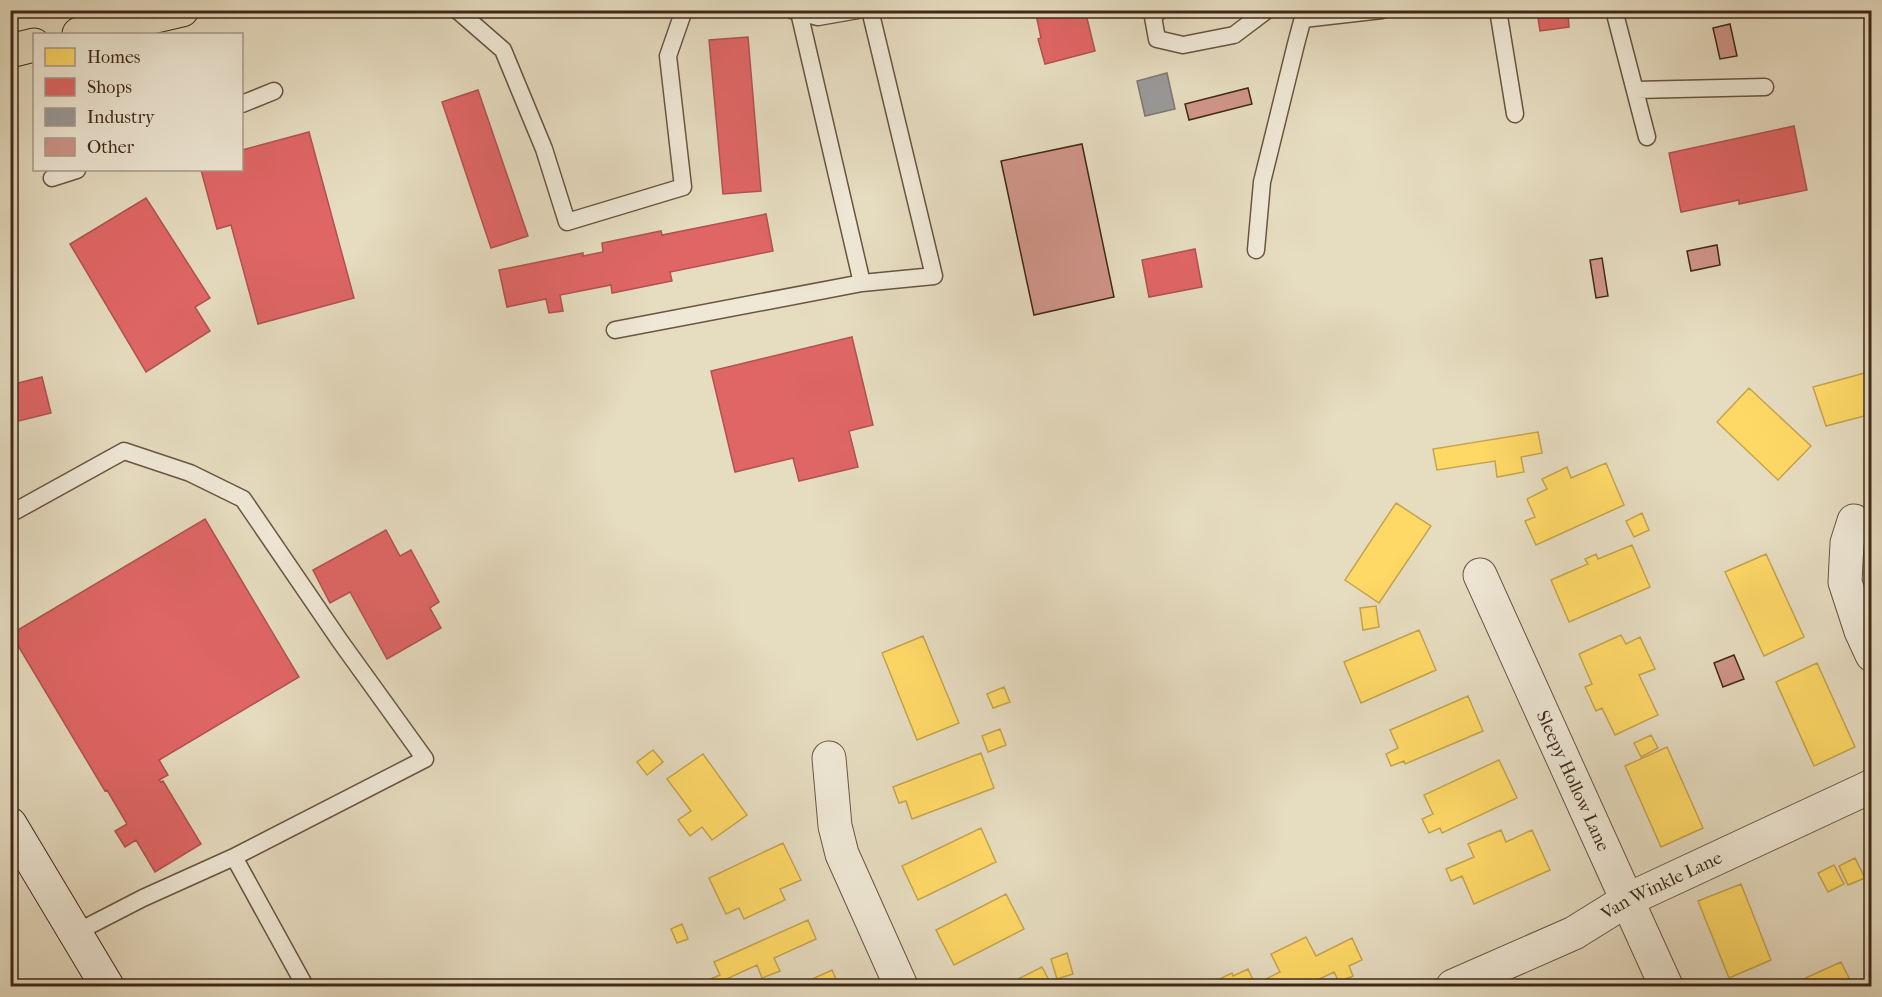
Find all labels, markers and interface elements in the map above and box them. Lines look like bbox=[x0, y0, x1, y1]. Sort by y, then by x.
legend bbox=[33, 33, 243, 171]
text: Homes bbox=[87, 47, 141, 68]
text: Shops bbox=[87, 77, 132, 98]
text: Industry bbox=[87, 107, 156, 128]
text: Other bbox=[87, 137, 135, 158]
street label: Sleepy Hollow Lane bbox=[1532, 707, 1614, 855]
street label: Van Winkle Lane bbox=[1596, 847, 1725, 925]

